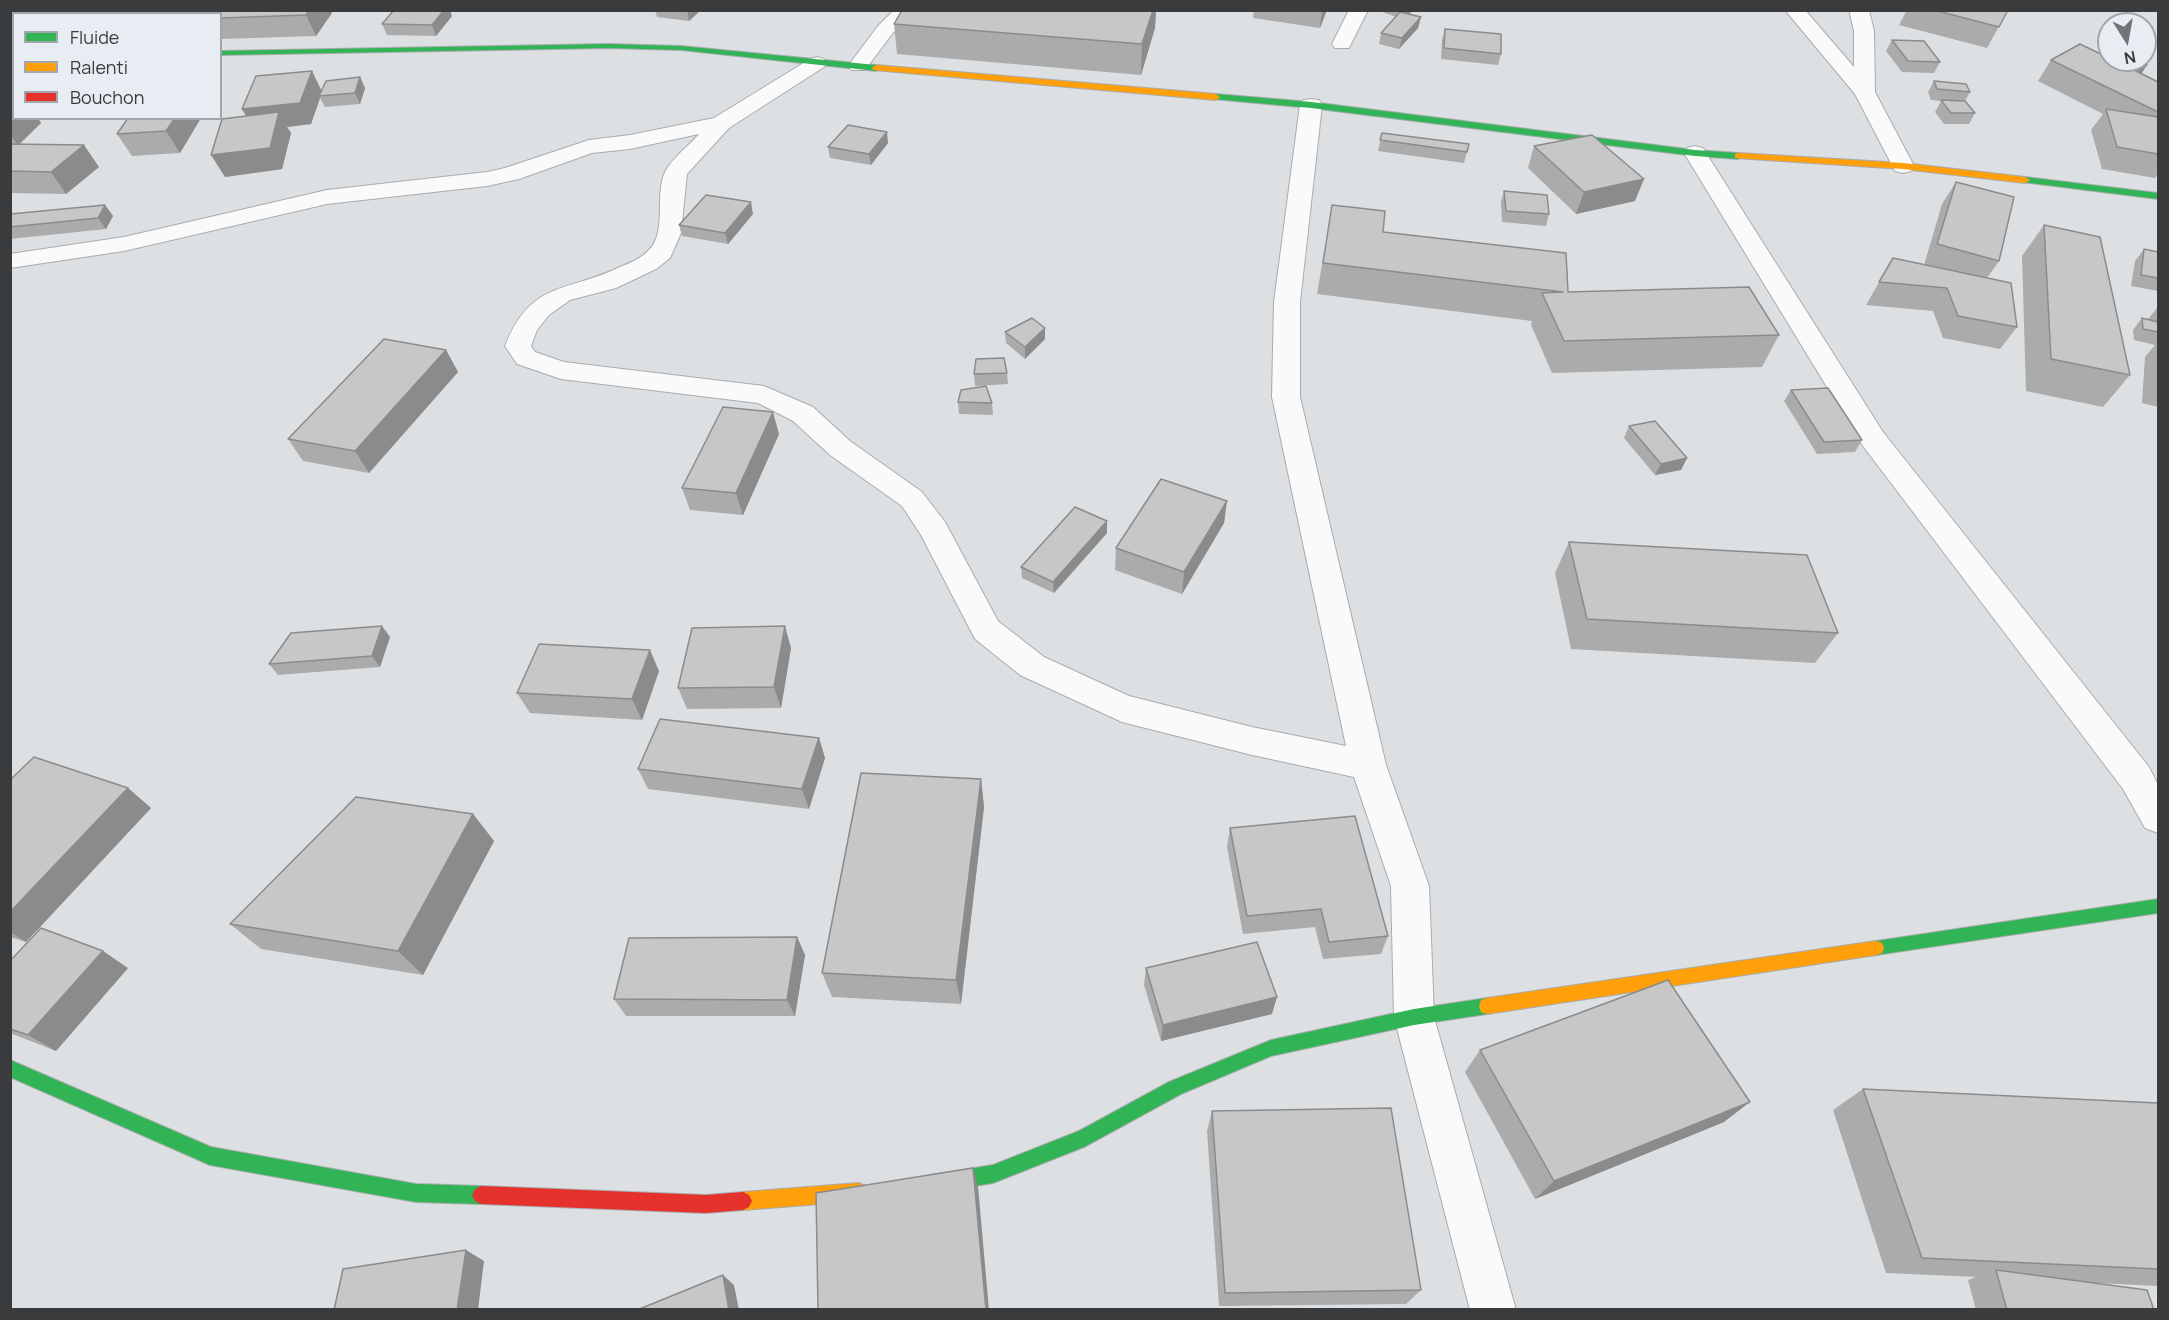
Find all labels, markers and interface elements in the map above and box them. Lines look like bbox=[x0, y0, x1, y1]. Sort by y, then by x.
legend bbox=[12, 12, 222, 120]
north arrow bbox=[2097, 12, 2157, 72]
text: Fluide bbox=[70, 25, 119, 49]
text: N bbox=[2122, 46, 2138, 70]
text: Ralenti bbox=[70, 55, 128, 79]
text: Bouchon bbox=[70, 85, 144, 109]

